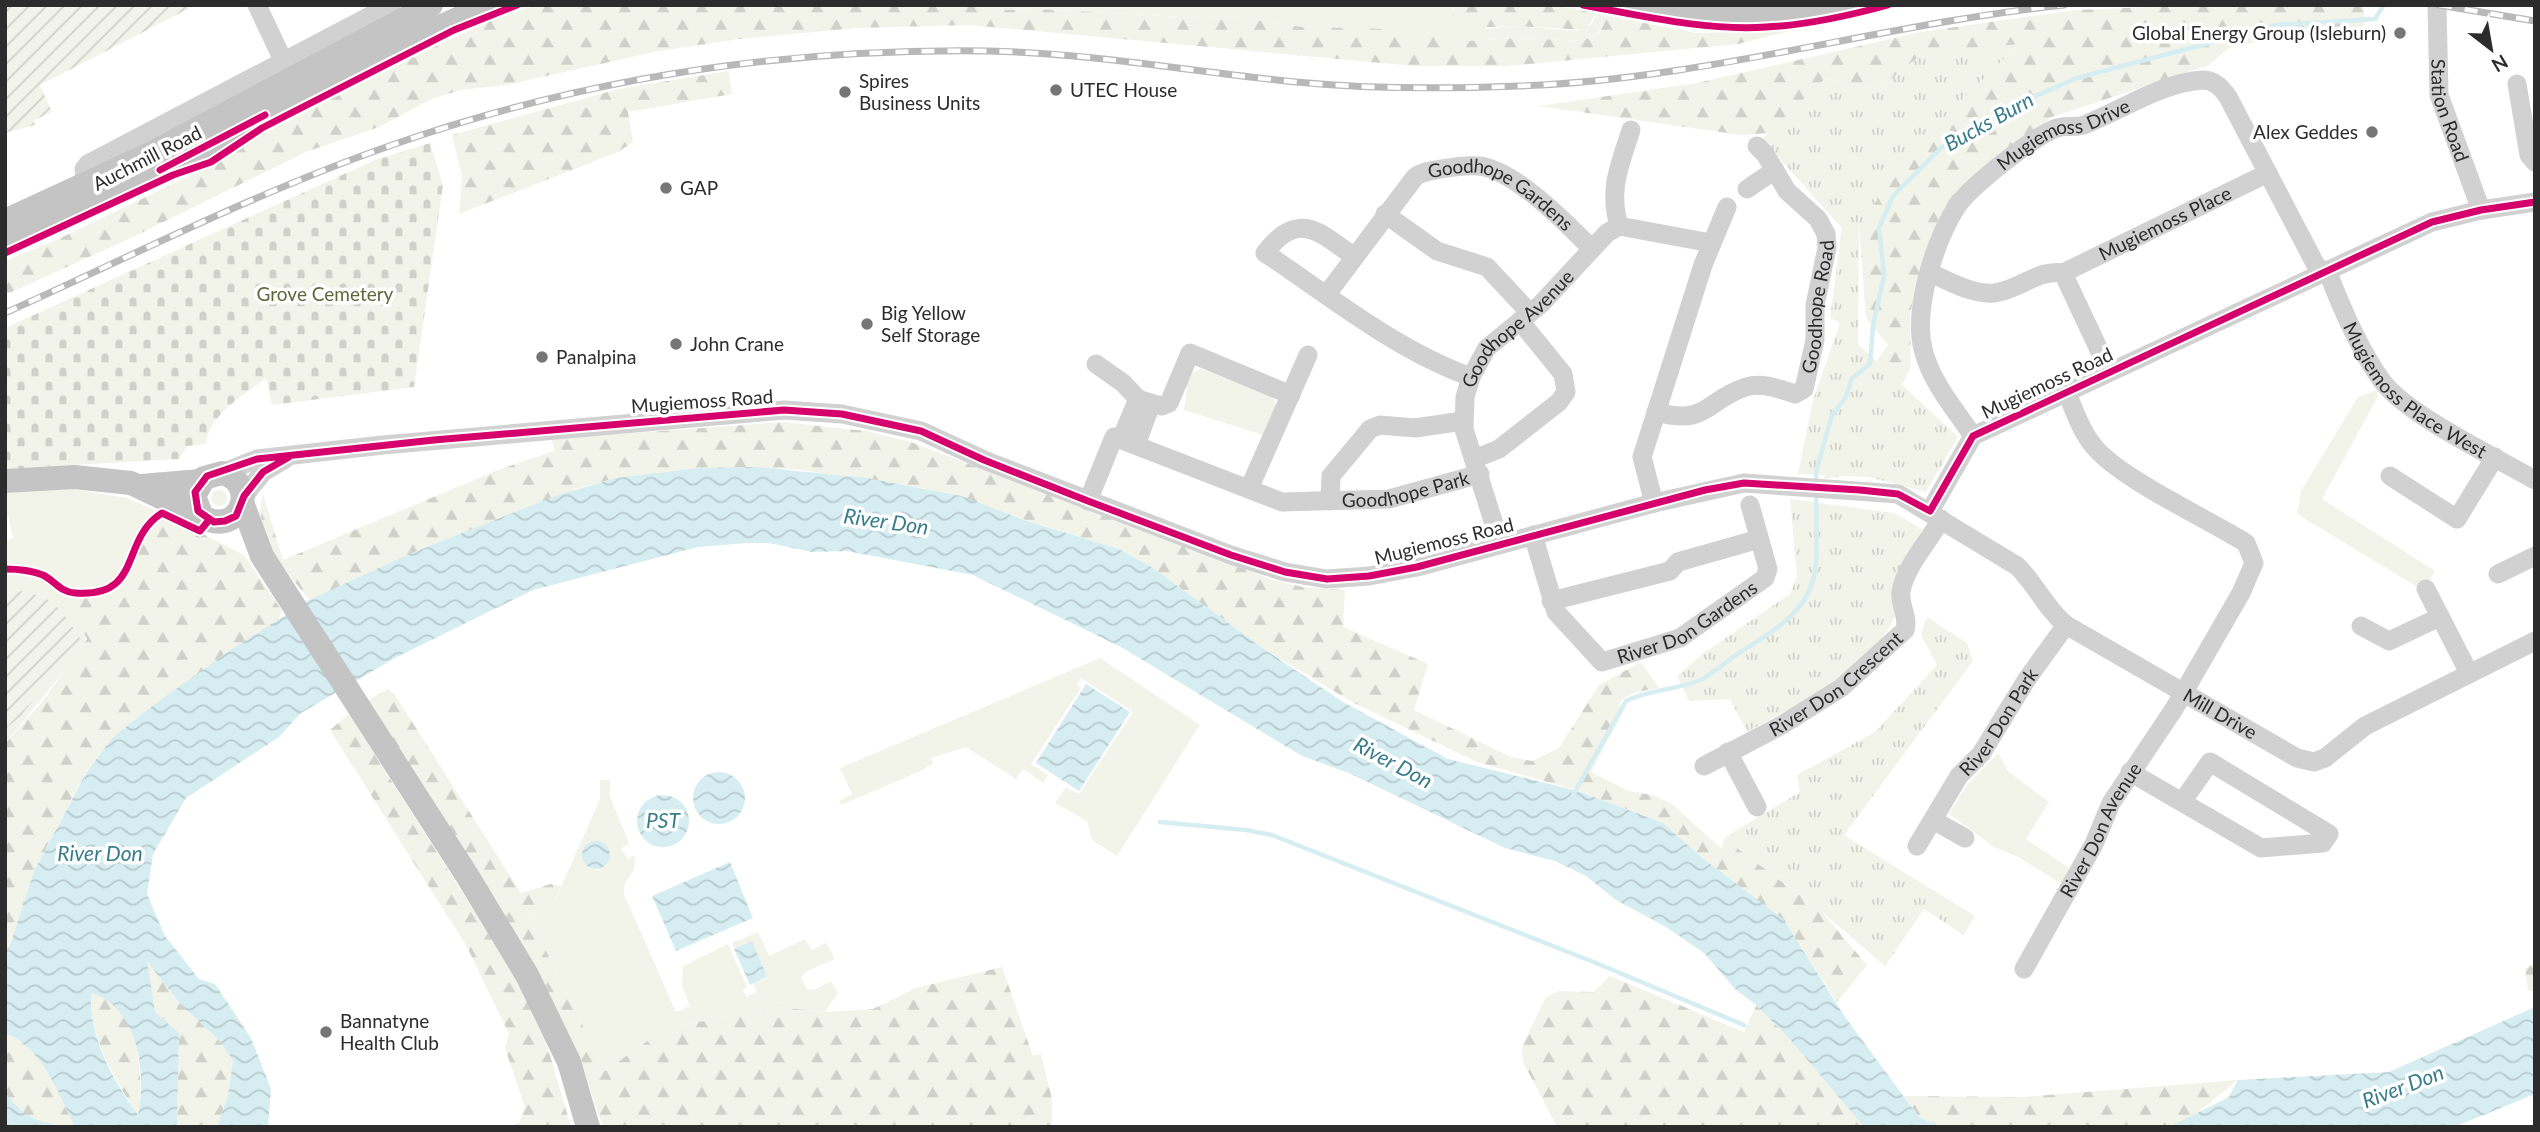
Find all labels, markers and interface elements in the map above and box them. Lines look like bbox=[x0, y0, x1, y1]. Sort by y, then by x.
north arrow bbox=[2456, 14, 2526, 84]
place label: Global Energy Group (Isleburn) bbox=[2132, 21, 2386, 44]
marker: Global Energy Group (Isleburn) bbox=[2392, 25, 2408, 41]
text: N bbox=[2488, 50, 2512, 78]
street label: Station Road bbox=[2427, 59, 2474, 165]
place label: Spires Business Units bbox=[859, 69, 980, 114]
place label: UTEC House bbox=[1070, 78, 1177, 101]
marker: UTEC House bbox=[1048, 82, 1064, 98]
marker: Spires Business Units bbox=[837, 84, 853, 100]
water label: Bucks Burn bbox=[1939, 86, 2037, 155]
street label: Mugiemoss Drive bbox=[1992, 94, 2133, 175]
street label: Auchmill Road bbox=[89, 120, 205, 195]
place label: Alex Geddes bbox=[2253, 120, 2358, 143]
marker: Alex Geddes bbox=[2364, 124, 2380, 140]
street label: Goodhope Gardens bbox=[1426, 153, 1578, 235]
place label: GAP bbox=[680, 176, 718, 199]
marker: GAP bbox=[658, 180, 674, 196]
street label: Mugiemoss Place bbox=[2095, 181, 2235, 265]
street label: Goodhope Road bbox=[1796, 239, 1838, 376]
street label: Goodhope Avenue bbox=[1457, 265, 1578, 390]
park label: Grove Cemetery bbox=[257, 282, 394, 305]
place label: Big Yellow Self Storage bbox=[881, 301, 980, 346]
marker: Big Yellow Self Storage bbox=[859, 316, 875, 332]
street label: Mugiemoss Place West bbox=[2339, 318, 2491, 463]
place label: John Crane bbox=[690, 332, 784, 355]
marker: John Crane bbox=[668, 336, 684, 352]
street label: Mugiemoss Road bbox=[1977, 342, 2116, 423]
place label: Panalpina bbox=[556, 345, 636, 368]
marker: Panalpina bbox=[534, 349, 550, 365]
street label: Mugiemoss Road bbox=[630, 384, 774, 417]
street label: Goodhope Park bbox=[1341, 465, 1472, 511]
water label: River Don bbox=[842, 502, 930, 539]
street label: Mugiemoss Road bbox=[1372, 512, 1516, 569]
street label: River Don Gardens bbox=[1614, 575, 1761, 668]
street label: River Don Crescent bbox=[1765, 626, 1907, 741]
street label: River Don Park bbox=[1954, 663, 2042, 780]
street label: Mill Drive bbox=[2179, 683, 2261, 744]
water label: River Don bbox=[1350, 731, 1437, 793]
street label: River Don Avenue bbox=[2055, 758, 2146, 901]
water label: PST bbox=[646, 807, 682, 832]
water label: River Don bbox=[57, 840, 143, 865]
place label: Bannatyne Health Club bbox=[340, 1009, 439, 1054]
marker: Bannatyne Health Club bbox=[318, 1024, 334, 1040]
water label: River Don bbox=[2358, 1059, 2447, 1113]

